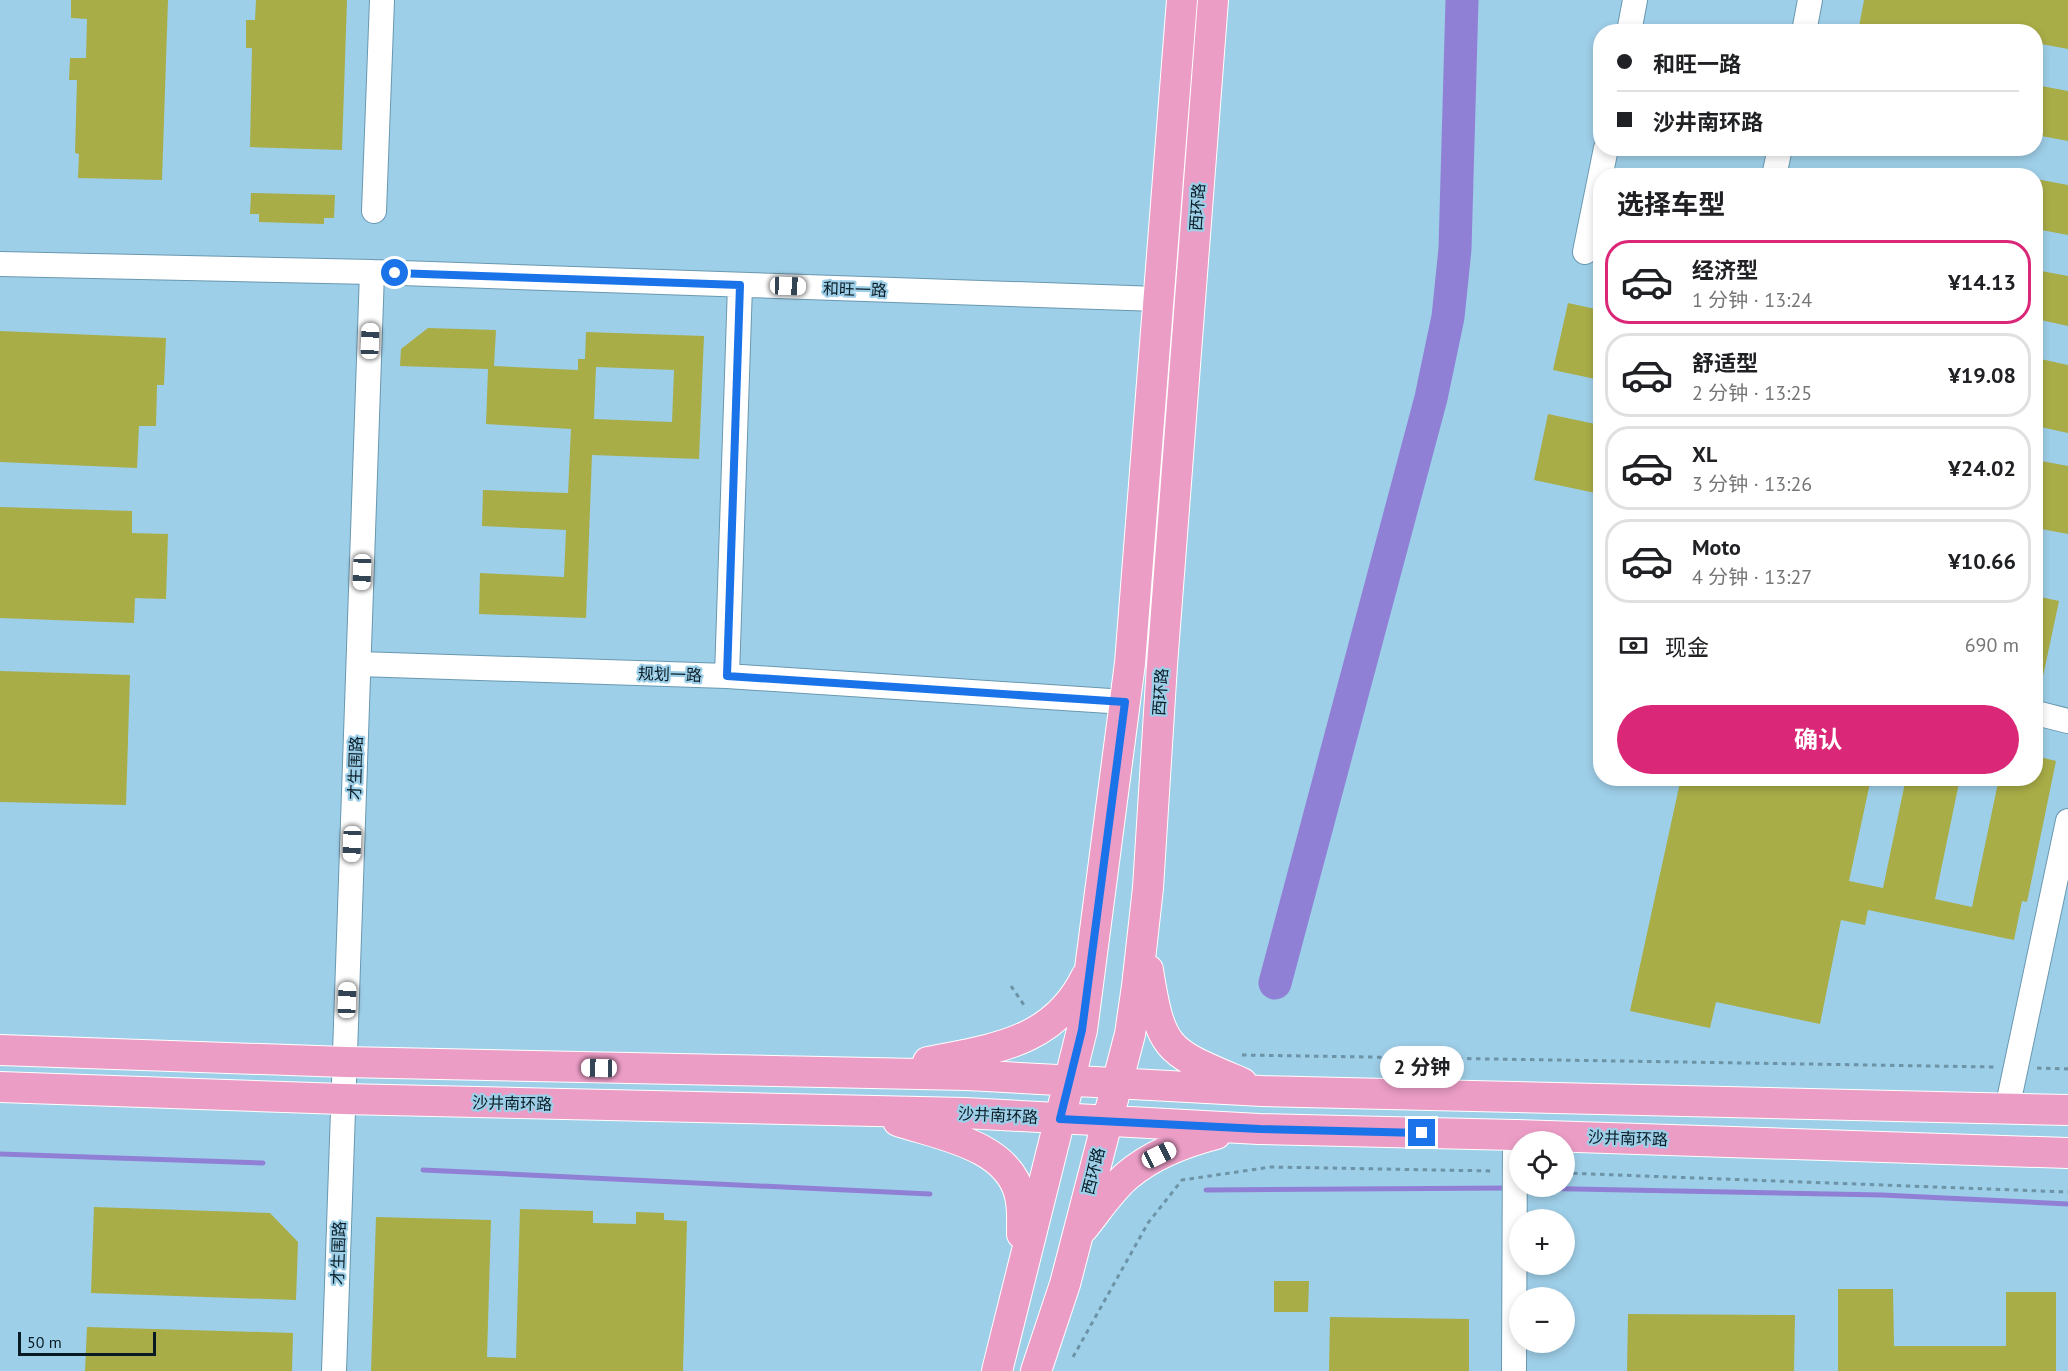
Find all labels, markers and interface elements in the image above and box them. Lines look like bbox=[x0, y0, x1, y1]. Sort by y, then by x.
text: 和旺一路 bbox=[1653, 50, 1741, 78]
text: 沙井南环路 bbox=[1653, 108, 1763, 136]
street label: 西环路 bbox=[1185, 182, 1209, 232]
text: 选择车型 bbox=[1617, 187, 1725, 221]
icon: car bbox=[1620, 255, 1674, 309]
text: 经济型 bbox=[1692, 256, 1758, 284]
route start bbox=[381, 259, 408, 286]
text: ¥14.13 bbox=[1948, 268, 2016, 296]
car bbox=[770, 276, 806, 296]
street label: 和旺一路 bbox=[823, 278, 887, 300]
text: 1 分钟 · 13:24 bbox=[1692, 287, 1812, 313]
car bbox=[360, 323, 380, 359]
icon: car bbox=[1620, 348, 1674, 402]
text: 舒适型 bbox=[1692, 349, 1758, 377]
text: ¥19.08 bbox=[1948, 361, 2016, 389]
text: 2 分钟 · 13:25 bbox=[1692, 380, 1812, 406]
text: XL bbox=[1692, 440, 1717, 468]
icon: car bbox=[1620, 441, 1674, 495]
text: ¥24.02 bbox=[1948, 454, 2016, 482]
text: 3 分钟 · 13:26 bbox=[1692, 471, 1812, 497]
text: Moto bbox=[1692, 533, 1741, 561]
icon: car bbox=[1620, 534, 1674, 588]
text: ¥10.66 bbox=[1948, 547, 2016, 575]
car bbox=[352, 554, 372, 590]
text: 4 分钟 · 13:27 bbox=[1692, 564, 1812, 590]
icon: cash bbox=[1617, 629, 1650, 662]
text: 690 m bbox=[1965, 632, 2019, 658]
text: 现金 bbox=[1665, 633, 1709, 661]
street label: 规划一路 bbox=[638, 663, 702, 685]
street label: 西环路 bbox=[1148, 667, 1172, 717]
button: 确认 bbox=[1617, 705, 2019, 774]
street label: 才生围路 bbox=[344, 736, 366, 800]
car bbox=[342, 826, 362, 862]
car bbox=[337, 982, 357, 1018]
callout: 2 分钟 bbox=[1380, 1046, 1464, 1088]
text: 2 分钟 bbox=[1394, 1054, 1450, 1080]
car bbox=[581, 1059, 617, 1077]
street label: 沙井南环路 bbox=[472, 1092, 552, 1114]
street label: 沙井南环路 bbox=[958, 1103, 1038, 1127]
route end bbox=[1408, 1119, 1435, 1146]
street label: 沙井南环路 bbox=[1588, 1127, 1668, 1149]
map controls bbox=[1509, 1131, 1575, 1353]
button: locate bbox=[1509, 1131, 1575, 1197]
car bbox=[1139, 1139, 1179, 1171]
street label: 西环路 bbox=[1077, 1145, 1109, 1197]
button: + bbox=[1509, 1209, 1575, 1275]
street label: 才生围路 bbox=[327, 1221, 349, 1285]
button: − bbox=[1509, 1287, 1575, 1353]
scale bar bbox=[18, 1329, 156, 1356]
text: 50 m bbox=[27, 1332, 62, 1352]

